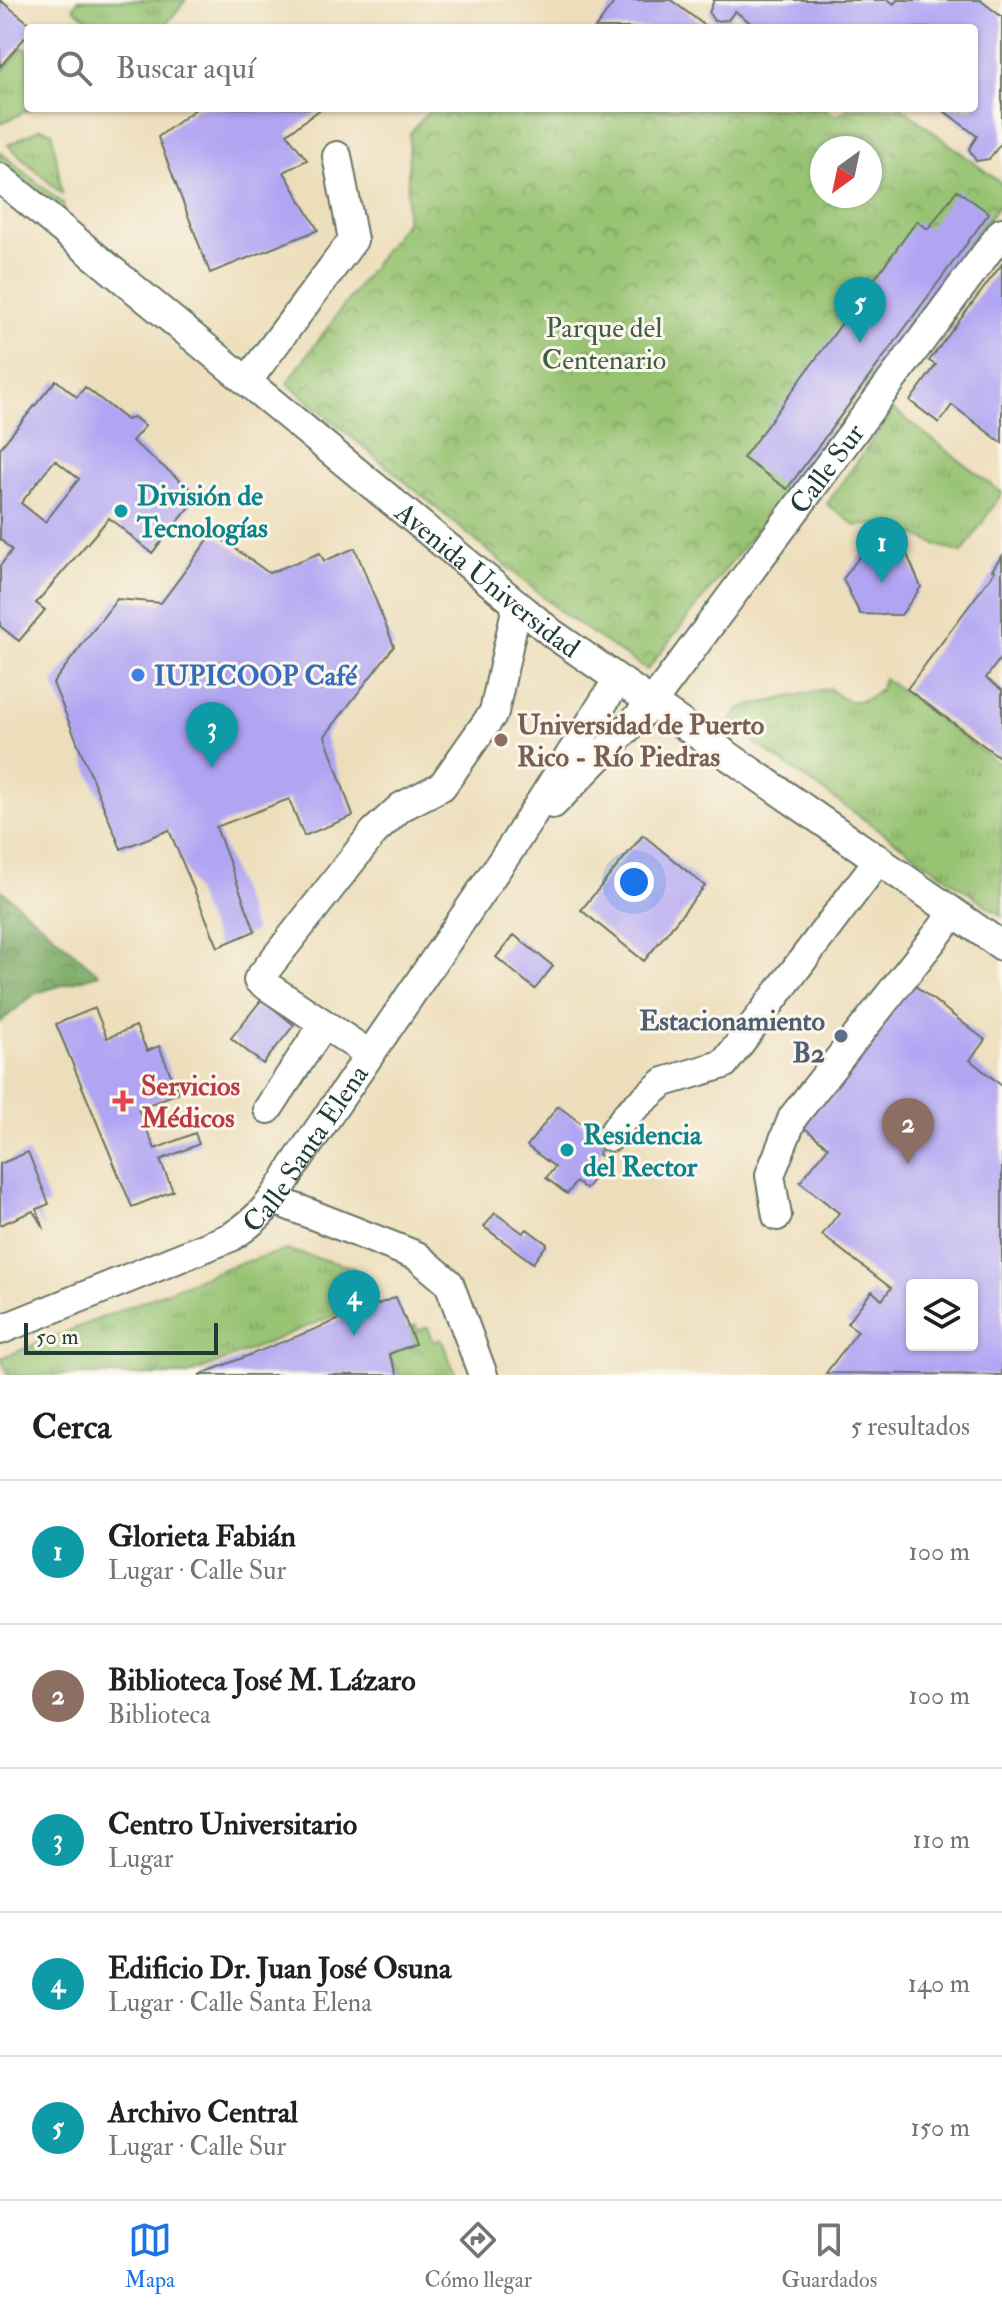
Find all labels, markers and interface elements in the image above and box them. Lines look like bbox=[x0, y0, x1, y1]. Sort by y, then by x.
search box bbox=[24, 24, 978, 112]
icon: search bbox=[52, 46, 96, 90]
text: Buscar aquí bbox=[116, 50, 255, 87]
north arrow bbox=[810, 136, 882, 208]
pin: 5 bbox=[834, 277, 886, 343]
park label: Parque del Centenario bbox=[542, 311, 666, 378]
street label: Calle Sur bbox=[783, 416, 873, 521]
place label: División de Tecnologías bbox=[136, 479, 268, 546]
street label: Avenida Universidad bbox=[387, 494, 586, 666]
marker: División de Tecnologías bbox=[112, 502, 130, 520]
pin: 1 bbox=[856, 517, 908, 583]
place label: IUPICOOP Café bbox=[154, 659, 358, 694]
marker: IUPICOOP Café bbox=[129, 666, 147, 684]
pin: 3 bbox=[186, 702, 238, 768]
place label: Universidad de Puerto Rico - Río Piedras bbox=[517, 708, 765, 775]
marker: Universidad de Puerto Rico - Río Piedras bbox=[492, 731, 510, 749]
your location bbox=[614, 862, 654, 902]
place label: Estacionamiento B2 bbox=[639, 1004, 826, 1071]
marker: Estacionamiento B2 bbox=[832, 1027, 850, 1045]
street label: Calle Santa Elena bbox=[236, 1058, 377, 1241]
place label: Servicios Médicos bbox=[140, 1069, 240, 1136]
marker: Servicios Médicos bbox=[112, 1090, 134, 1112]
pin: 2 bbox=[882, 1098, 934, 1164]
place label: Residencia del Rector bbox=[583, 1118, 703, 1185]
marker: Residencia del Rector bbox=[558, 1141, 576, 1159]
pin: 4 bbox=[328, 1270, 380, 1336]
map controls bbox=[906, 1279, 978, 1351]
button: layers bbox=[906, 1279, 978, 1351]
scale bar bbox=[24, 1319, 218, 1355]
text: 50 m bbox=[36, 1323, 78, 1351]
text: Cerca bbox=[32, 1406, 111, 1449]
text: 5 resultados bbox=[850, 1411, 970, 1443]
text: Glorieta Fabián bbox=[108, 1518, 296, 1555]
text: 1 bbox=[53, 1536, 63, 1568]
text: 100 m bbox=[909, 1536, 970, 1568]
text: Lugar · Calle Sur bbox=[108, 1555, 286, 1587]
text: Biblioteca José M. Lázaro bbox=[108, 1662, 416, 1699]
text: 2 bbox=[51, 1680, 65, 1712]
text: 100 m bbox=[909, 1680, 970, 1712]
text: Biblioteca bbox=[108, 1699, 211, 1731]
text: Centro Universitario bbox=[108, 1806, 357, 1843]
text: 3 bbox=[53, 1824, 63, 1856]
text: 110 m bbox=[913, 1824, 970, 1856]
text: Lugar bbox=[108, 1843, 173, 1875]
text: Edificio Dr. Juan José Osuna bbox=[108, 1950, 451, 1987]
text: 4 bbox=[51, 1968, 65, 2000]
text: 140 m bbox=[908, 1968, 970, 2000]
text: Lugar · Calle Santa Elena bbox=[108, 1987, 372, 2019]
text: Archivo Central bbox=[108, 2094, 298, 2131]
text: 5 bbox=[52, 2112, 64, 2144]
text: 150 m bbox=[911, 2112, 970, 2144]
text: Lugar · Calle Sur bbox=[108, 2131, 286, 2163]
tab: Mapa bbox=[125, 2218, 175, 2294]
tab: Cómo llegar bbox=[425, 2218, 532, 2294]
tab: Guardados bbox=[781, 2218, 877, 2294]

